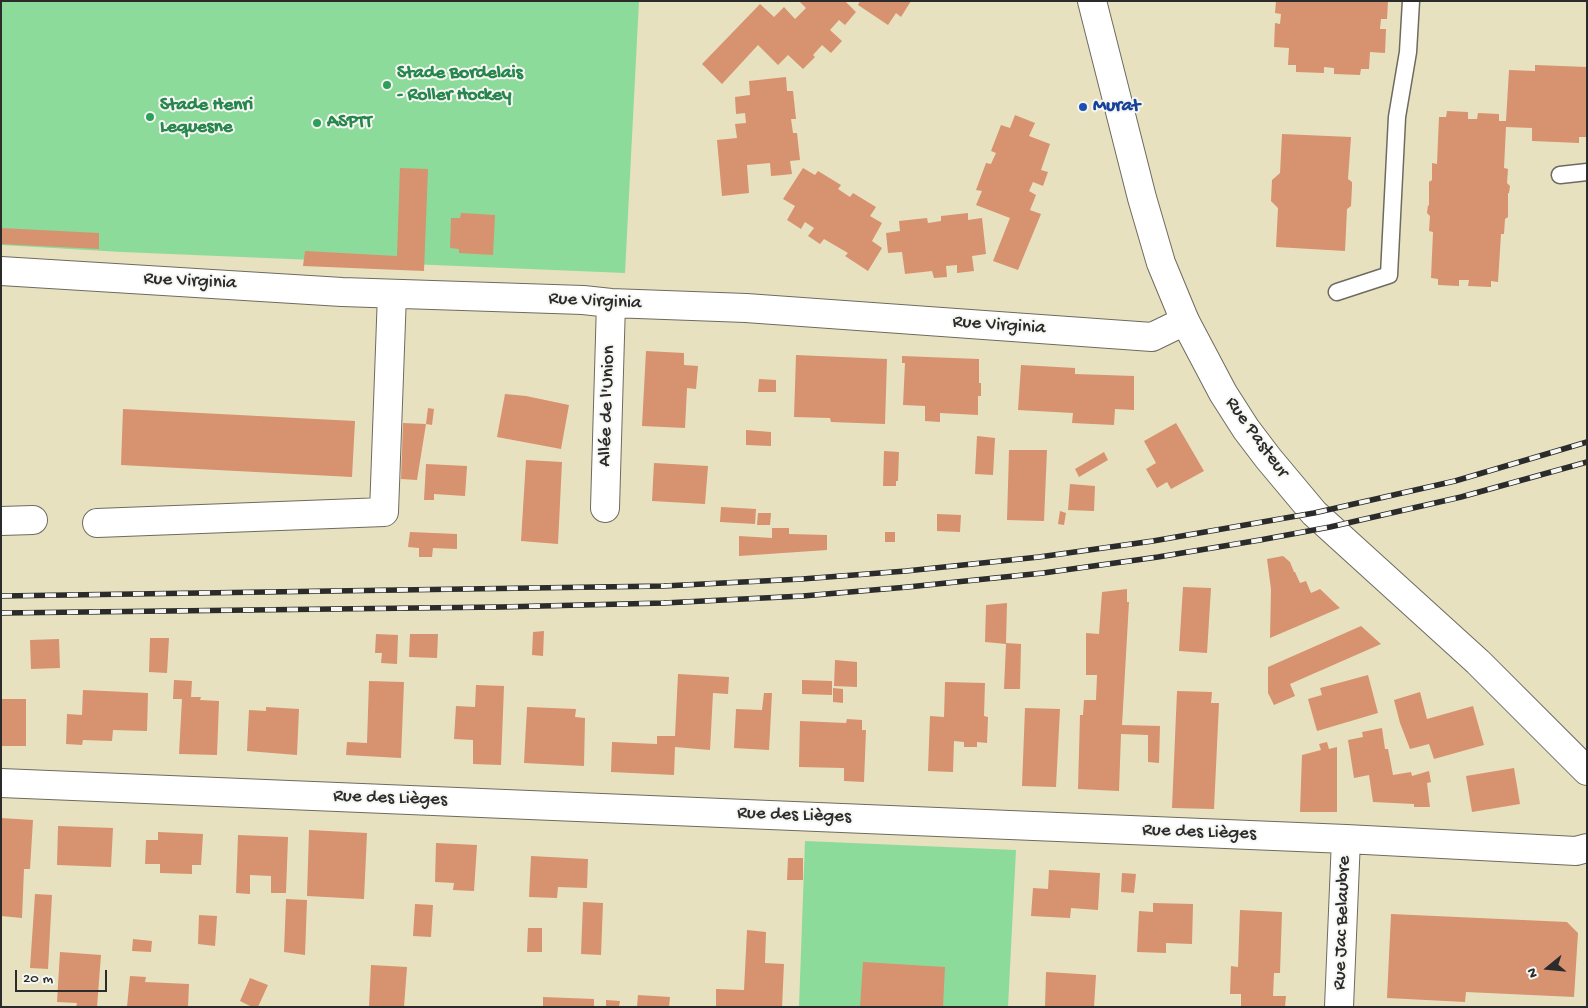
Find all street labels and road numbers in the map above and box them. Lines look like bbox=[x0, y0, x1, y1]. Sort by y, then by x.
street label: Rue Virginia bbox=[143, 268, 237, 296]
street label: Rue Virginia bbox=[548, 288, 642, 316]
street label: Rue Virginia bbox=[952, 311, 1046, 341]
street label: Allée de l'Union bbox=[594, 345, 622, 467]
street label: Rue Pasteur bbox=[1219, 393, 1293, 483]
street label: Rue des Lièges bbox=[333, 786, 447, 812]
street label: Rue des Lièges bbox=[737, 803, 851, 829]
street label: Rue des Lièges bbox=[1142, 820, 1256, 846]
street label: Rue Jac Belaubre bbox=[1329, 855, 1357, 991]

